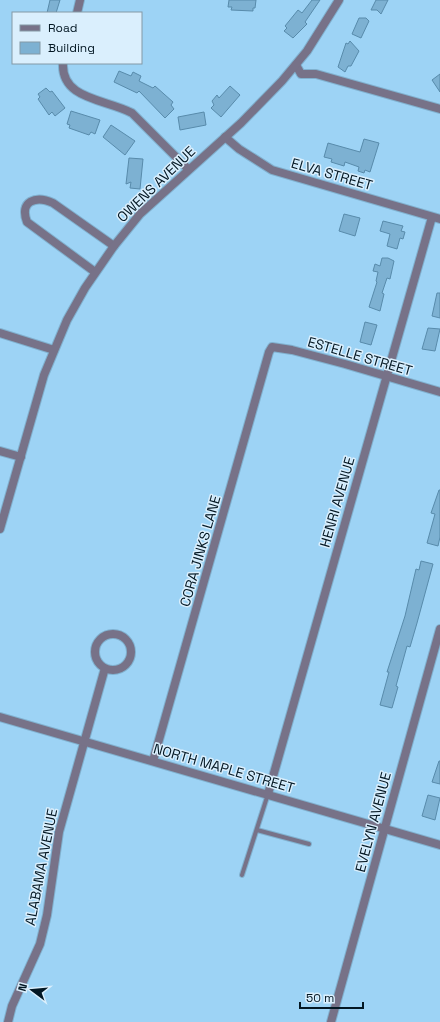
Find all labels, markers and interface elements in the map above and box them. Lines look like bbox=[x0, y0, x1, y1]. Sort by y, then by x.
legend bbox=[12, 12, 142, 64]
text: Road bbox=[48, 20, 77, 36]
text: Building bbox=[48, 40, 95, 56]
street label: OWENS AVENUE bbox=[113, 142, 199, 226]
street label: ELVA STREET bbox=[289, 154, 375, 194]
street label: ESTELLE STREET bbox=[306, 332, 414, 380]
street label: HENRI AVENUE bbox=[316, 455, 359, 549]
street label: CORA JINKS LANE bbox=[176, 493, 224, 609]
street label: NORTH MAPLE STREET bbox=[151, 739, 297, 797]
street label: EVELYN AVENUE bbox=[351, 770, 395, 874]
street label: ALABAMA AVENUE bbox=[21, 807, 61, 927]
north arrow bbox=[12, 970, 52, 1010]
text: N bbox=[15, 982, 30, 993]
scale bar bbox=[300, 984, 363, 1010]
text: 50 m bbox=[306, 990, 334, 1006]

